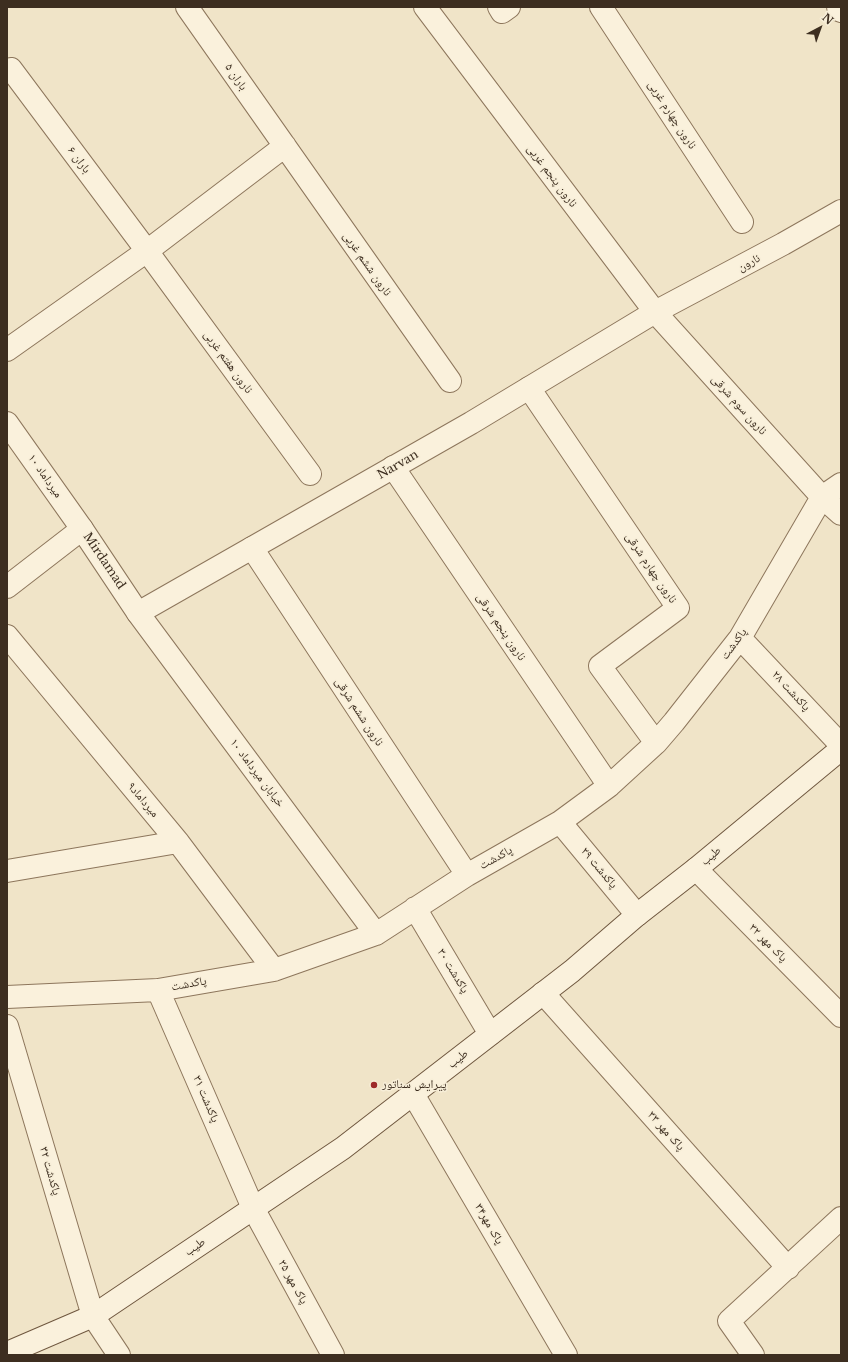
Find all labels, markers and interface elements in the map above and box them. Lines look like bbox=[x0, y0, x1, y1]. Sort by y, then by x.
north arrow bbox=[800, 8, 840, 48]
text: N bbox=[819, 10, 836, 28]
street label: باران ۵ bbox=[222, 61, 250, 93]
street label: نارون چهارم غربی bbox=[645, 78, 699, 152]
street label: نارون پنجم غربی bbox=[524, 142, 580, 210]
street label: باران ۶ bbox=[64, 144, 94, 176]
street label: نارون ششم غربی bbox=[340, 229, 394, 299]
street label: نارون bbox=[735, 251, 763, 275]
street label: نارون هفتم غربی bbox=[200, 328, 256, 396]
street label: نارون سوم شرقی bbox=[708, 372, 770, 438]
street label: Narvan bbox=[375, 448, 421, 482]
street label: میرداماد ۱۰ bbox=[25, 451, 65, 501]
street label: Mirdamad bbox=[80, 530, 128, 592]
street label: نارون چهارم شرقی bbox=[622, 530, 680, 606]
street label: نارون پنجم شرقی bbox=[473, 590, 529, 664]
street label: پاکدشت bbox=[718, 625, 750, 663]
street label: پاکدشت ۲۸ bbox=[769, 668, 813, 714]
street label: نارون ششم شرقی bbox=[332, 675, 386, 749]
street label: ۱۰ خیابان میرداماد bbox=[227, 736, 287, 810]
street label: میرداماد۹ bbox=[124, 780, 162, 820]
street label: پاکدشت bbox=[477, 843, 515, 873]
street label: طیب bbox=[698, 843, 724, 869]
street label: پاکدشت ۲۹ bbox=[577, 844, 621, 892]
street label: پاک مهر ۳۲ bbox=[746, 921, 790, 965]
street label: پاکدشت ۳۰ bbox=[434, 946, 472, 996]
street label: پاکدشت bbox=[170, 974, 208, 994]
street label: طیب bbox=[445, 1047, 471, 1071]
street label: پاکدشت ۳۱ bbox=[190, 1073, 222, 1125]
place label: پیرایش سناتور bbox=[382, 1078, 447, 1092]
marker: پیرایش سناتور bbox=[369, 1080, 379, 1090]
street label: پاک مهر ۳۳ bbox=[644, 1108, 688, 1154]
street label: پاکدشت ۳۲ bbox=[36, 1145, 64, 1197]
street label: پاک مهر۳۴ bbox=[472, 1201, 506, 1247]
street label: طیب bbox=[182, 1235, 208, 1259]
street label: پاک مهر ۳۵ bbox=[275, 1257, 311, 1307]

